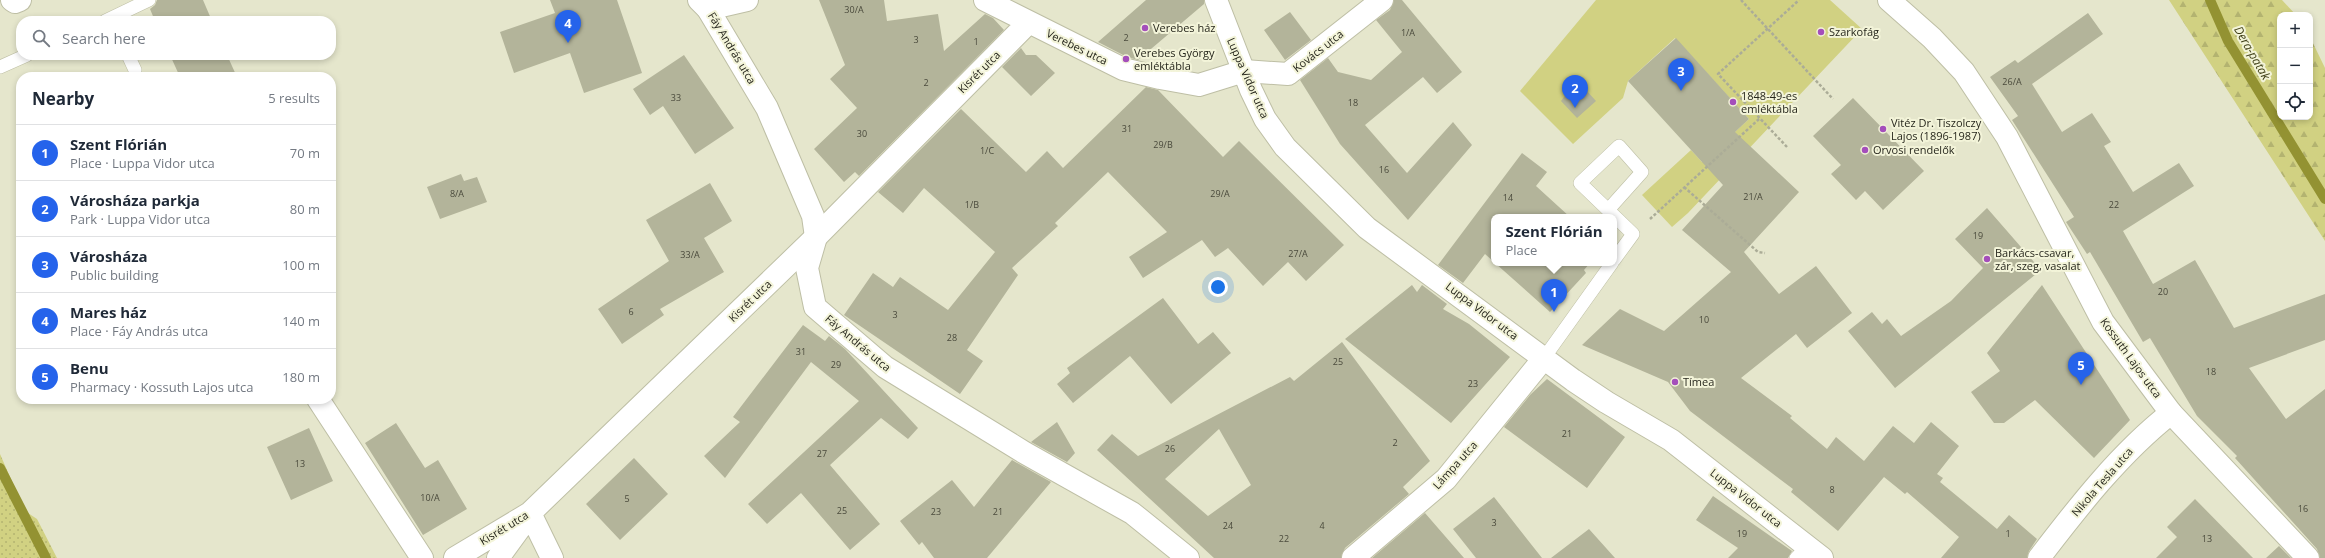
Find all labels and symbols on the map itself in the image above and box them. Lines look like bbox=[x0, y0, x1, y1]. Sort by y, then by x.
house number: 30/A bbox=[844, 3, 864, 16]
street label: Fáy András utca bbox=[705, 9, 760, 86]
pin: 4 bbox=[555, 10, 581, 43]
place label: Verebes ház bbox=[1153, 20, 1215, 35]
marker: Verebes ház bbox=[1140, 23, 1150, 33]
water label: Dera-patak bbox=[2230, 23, 2275, 84]
place label: Szarkofág bbox=[1829, 24, 1879, 39]
street label: Verebes utca bbox=[1044, 25, 1110, 68]
street label: Kovács utca bbox=[1289, 26, 1346, 75]
house number: 1/A bbox=[1401, 26, 1415, 39]
marker: Szarkofág bbox=[1816, 27, 1826, 37]
house number: 2 bbox=[1123, 31, 1129, 44]
house number: 3 bbox=[913, 33, 919, 46]
house number: 1 bbox=[973, 35, 979, 48]
street label: Luppa Vidor utca bbox=[1224, 35, 1273, 121]
place label: Verebes György emléktábla bbox=[1134, 45, 1215, 73]
street label: Kisrét utca bbox=[954, 47, 1003, 96]
marker: Verebes György emléktábla bbox=[1121, 54, 1131, 64]
pin: 3 bbox=[1668, 58, 1694, 91]
pin: 2 bbox=[1562, 75, 1588, 108]
house number: 26/A bbox=[2002, 75, 2022, 88]
house number: 2 bbox=[923, 76, 929, 89]
place label: 1848-49-es emléktábla bbox=[1741, 88, 1798, 116]
house number: 33 bbox=[671, 91, 681, 104]
house number: 18 bbox=[1348, 96, 1358, 109]
marker: 1848-49-es emléktábla bbox=[1728, 97, 1738, 107]
place label: Vitéz Dr. Tiszolczy Lajos (1896-1987) bbox=[1891, 115, 1982, 143]
house number: 31 bbox=[1122, 122, 1132, 135]
marker: Vitéz Dr. Tiszolczy Lajos (1896-1987) bbox=[1878, 124, 1888, 134]
house number: 30 bbox=[857, 127, 867, 140]
house number: 29/B bbox=[1153, 138, 1173, 151]
place label: Orvosi rendelők bbox=[1873, 142, 1955, 157]
house number: 1/C bbox=[980, 144, 994, 157]
marker: Orvosi rendelők bbox=[1860, 145, 1870, 155]
house number: 16 bbox=[1379, 163, 1389, 176]
house number: 8/A bbox=[450, 187, 464, 200]
house number: 29/A bbox=[1210, 187, 1230, 200]
house number: 21/A bbox=[1743, 190, 1763, 203]
house number: 14 bbox=[1503, 191, 1513, 204]
house number: 1/B bbox=[965, 198, 979, 211]
house number: 22 bbox=[2109, 198, 2119, 211]
house number: 19 bbox=[1973, 229, 1983, 242]
place label: Barkács-csavar, zár, szeg, vasalat bbox=[1995, 245, 2081, 273]
house number: 27/A bbox=[1288, 247, 1308, 260]
house number: 33/A bbox=[680, 248, 700, 261]
marker: Barkács-csavar, zár, szeg, vasalat bbox=[1982, 254, 1992, 264]
street label: Kisrét utca bbox=[725, 276, 774, 325]
your location bbox=[1208, 277, 1228, 297]
street label: Luppa Vidor utca bbox=[1443, 278, 1522, 343]
pin: 1 bbox=[1541, 279, 1567, 312]
house number: 20 bbox=[2158, 285, 2168, 298]
house number: 6 bbox=[628, 305, 634, 318]
house number: 3 bbox=[892, 308, 898, 321]
street label: Fáy András utca bbox=[822, 311, 894, 375]
house number: 10 bbox=[1699, 313, 1709, 326]
street label: Kossuth Lajos utca bbox=[2097, 315, 2166, 401]
house number: 28 bbox=[947, 331, 957, 344]
house number: 31 bbox=[796, 345, 806, 358]
pin: 5 bbox=[2068, 352, 2094, 385]
house number: 25 bbox=[1333, 355, 1343, 368]
house number: 29 bbox=[831, 358, 841, 371]
house number: 18 bbox=[2206, 365, 2216, 378]
place label: Tímea bbox=[1683, 374, 1714, 389]
house number: 23 bbox=[1468, 377, 1478, 390]
marker: Tímea bbox=[1670, 377, 1680, 387]
house number: 21 bbox=[1562, 427, 1572, 440]
house number: 2 bbox=[1392, 436, 1398, 449]
street label: Lámpa utca bbox=[1429, 437, 1480, 492]
house number: 26 bbox=[1165, 442, 1175, 455]
street label: Nikola Tesla utca bbox=[2068, 444, 2136, 519]
house number: 27 bbox=[817, 447, 827, 460]
house number: 13 bbox=[295, 457, 305, 470]
street label: Luppa Vidor utca bbox=[1707, 465, 1785, 530]
house number: 8 bbox=[1829, 483, 1835, 496]
house number: 10/A bbox=[420, 491, 440, 504]
house number: 5 bbox=[624, 492, 630, 505]
house number: 16 bbox=[2298, 502, 2308, 515]
house number: 25 bbox=[837, 504, 847, 517]
house number: 23 bbox=[931, 505, 941, 518]
house number: 21 bbox=[993, 505, 1003, 518]
street label: Kisrét utca bbox=[477, 507, 531, 548]
house number: 3 bbox=[1491, 516, 1497, 529]
house number: 24 bbox=[1223, 519, 1233, 532]
house number: 4 bbox=[1319, 519, 1325, 532]
house number: 19 bbox=[1737, 527, 1747, 540]
house number: 1 bbox=[2005, 527, 2011, 540]
house number: 22 bbox=[1279, 532, 1289, 545]
house number: 13 bbox=[2202, 532, 2212, 545]

